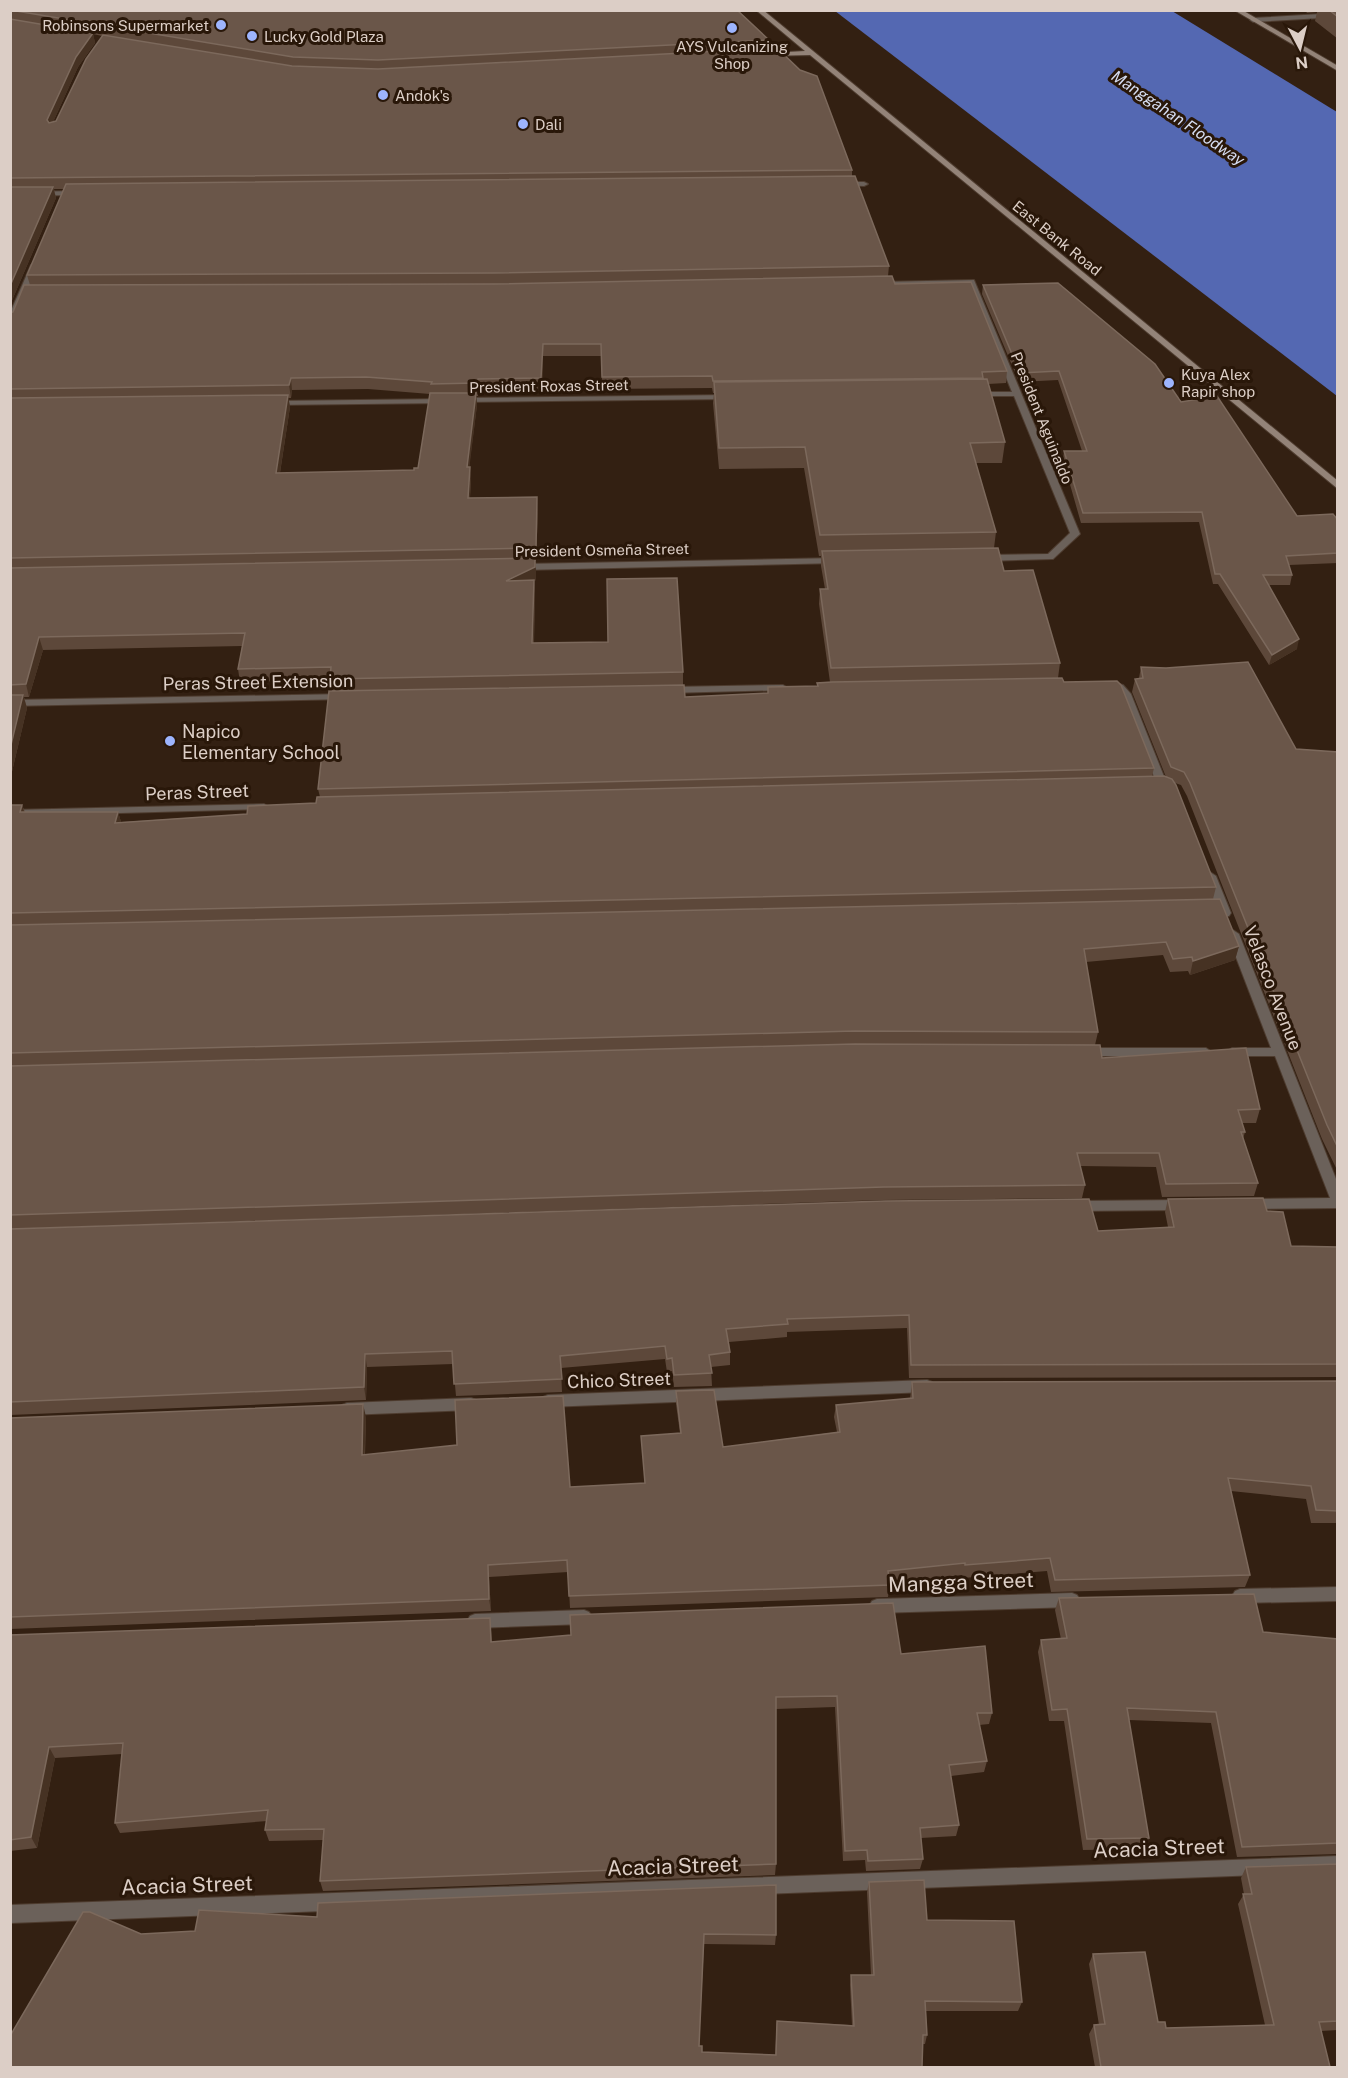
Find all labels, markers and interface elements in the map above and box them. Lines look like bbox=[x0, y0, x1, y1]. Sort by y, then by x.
place label: Robinsons Supermarket bbox=[42, 17, 209, 34]
marker: Robinsons Supermarket bbox=[214, 18, 228, 32]
north arrow bbox=[1270, 18, 1330, 78]
marker: AYS Vulcanizing Shop bbox=[725, 21, 739, 35]
place label: Lucky Gold Plaza bbox=[264, 28, 384, 45]
marker: Lucky Gold Plaza bbox=[245, 29, 259, 43]
place label: AYS Vulcanizing Shop bbox=[676, 38, 788, 72]
text: N bbox=[1294, 52, 1309, 73]
water label: Manggahan Floodway bbox=[1108, 66, 1249, 170]
place label: Andok's bbox=[395, 87, 450, 104]
marker: Andok's bbox=[376, 88, 390, 102]
place label: Dali bbox=[535, 116, 562, 133]
marker: Dali bbox=[516, 117, 530, 131]
street label: East Bank Road bbox=[1009, 197, 1105, 279]
street label: President Aguinaldo bbox=[1008, 349, 1076, 487]
place label: Kuya Alex Rapir shop bbox=[1181, 366, 1255, 400]
street label: President Roxas Street bbox=[469, 376, 629, 396]
marker: Kuya Alex Rapir shop bbox=[1162, 376, 1176, 390]
street label: President Osmeña Street bbox=[515, 540, 690, 560]
street label: Peras Street Extension bbox=[163, 670, 353, 694]
place label: Napico Elementary School bbox=[182, 721, 340, 763]
marker: Napico Elementary School bbox=[163, 734, 177, 748]
street label: Peras Street bbox=[145, 780, 249, 804]
street label: Velasco Avenue bbox=[1240, 923, 1306, 1053]
street label: Chico Street bbox=[567, 1368, 671, 1392]
street label: Mangga Street bbox=[888, 1567, 1034, 1597]
street label: Acacia Street bbox=[1093, 1833, 1225, 1863]
street label: Acacia Street bbox=[607, 1851, 739, 1881]
street label: Acacia Street bbox=[121, 1870, 253, 1900]

